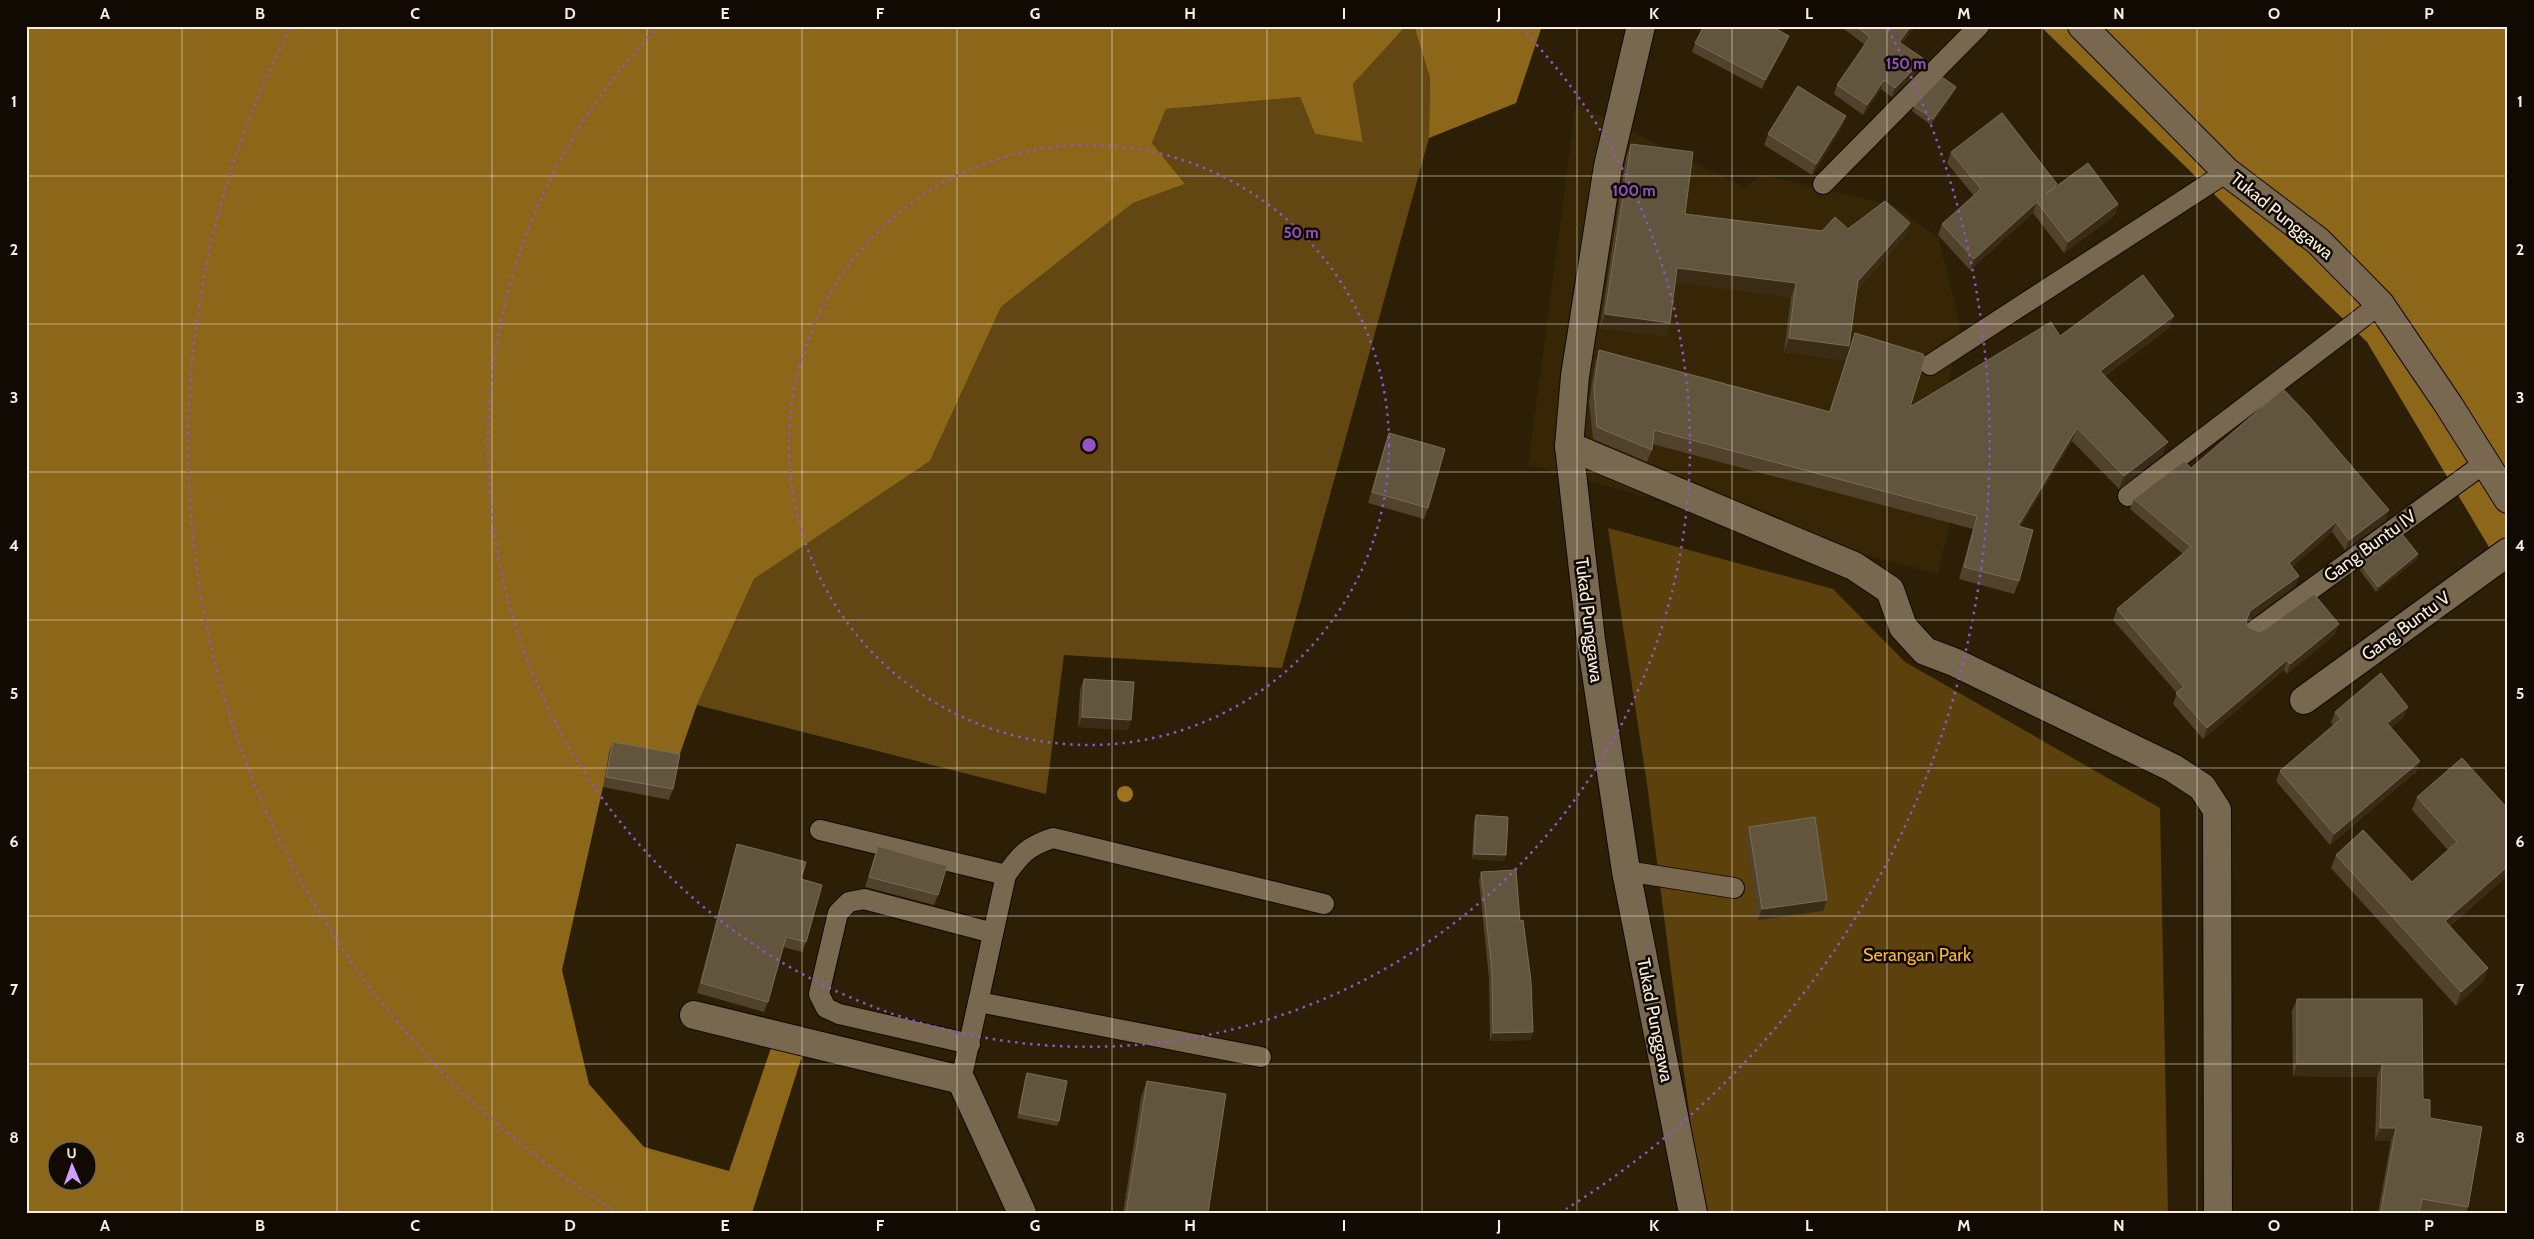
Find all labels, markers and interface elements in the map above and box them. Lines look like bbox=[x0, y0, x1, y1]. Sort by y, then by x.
text: A bbox=[100, 4, 110, 23]
text: B bbox=[255, 4, 265, 23]
text: C bbox=[410, 4, 420, 23]
text: D bbox=[564, 4, 576, 23]
text: E bbox=[720, 4, 730, 23]
text: F bbox=[876, 4, 885, 23]
text: G bbox=[1030, 4, 1040, 23]
text: H bbox=[1184, 4, 1196, 23]
text: I bbox=[1342, 4, 1346, 23]
text: J bbox=[1496, 4, 1501, 23]
text: K bbox=[1649, 4, 1659, 23]
text: L bbox=[1805, 4, 1813, 23]
text: M bbox=[1957, 4, 1971, 23]
text: N bbox=[2113, 4, 2125, 23]
text: O bbox=[2268, 4, 2280, 23]
text: P bbox=[2424, 4, 2434, 23]
text: 150 m bbox=[1886, 55, 1926, 73]
text: 1 bbox=[11, 92, 17, 111]
text: 1 bbox=[2517, 92, 2523, 111]
street label: Tukad Punggawa bbox=[2226, 168, 2338, 264]
text: 100 m bbox=[1612, 182, 1656, 200]
text: 50 m bbox=[1283, 224, 1319, 242]
text: 2 bbox=[10, 240, 18, 259]
text: 2 bbox=[2516, 240, 2524, 259]
text: 3 bbox=[10, 388, 18, 407]
text: 3 bbox=[2516, 388, 2524, 407]
centre of rings bbox=[1080, 436, 1098, 454]
street label: Gang Buntu IV bbox=[2319, 505, 2421, 587]
text: 4 bbox=[9, 536, 19, 555]
text: 4 bbox=[2515, 536, 2525, 555]
street label: Tukad Punggawa bbox=[1570, 556, 1608, 684]
street label: Gang Buntu V bbox=[2357, 586, 2455, 666]
text: 5 bbox=[10, 684, 18, 703]
text: 5 bbox=[2516, 684, 2524, 703]
text: 6 bbox=[10, 832, 19, 851]
text: 6 bbox=[2516, 832, 2525, 851]
park label: Serangan Park bbox=[1863, 944, 1972, 966]
street label: Tukad Punggawa bbox=[1632, 956, 1678, 1084]
text: 7 bbox=[10, 980, 19, 999]
text: 7 bbox=[2516, 980, 2525, 999]
text: 8 bbox=[9, 1128, 19, 1147]
text: 8 bbox=[2515, 1128, 2525, 1147]
north arrow bbox=[48, 1142, 98, 1192]
text: U bbox=[66, 1144, 77, 1162]
text: A bbox=[100, 1216, 110, 1235]
text: B bbox=[255, 1216, 265, 1235]
text: C bbox=[410, 1216, 420, 1235]
text: D bbox=[564, 1216, 576, 1235]
text: E bbox=[720, 1216, 730, 1235]
text: F bbox=[876, 1216, 885, 1235]
text: G bbox=[1030, 1216, 1040, 1235]
text: H bbox=[1184, 1216, 1196, 1235]
text: I bbox=[1342, 1216, 1346, 1235]
text: J bbox=[1496, 1216, 1501, 1235]
text: K bbox=[1649, 1216, 1659, 1235]
text: L bbox=[1805, 1216, 1813, 1235]
text: M bbox=[1957, 1216, 1971, 1235]
text: N bbox=[2113, 1216, 2125, 1235]
text: O bbox=[2268, 1216, 2280, 1235]
text: P bbox=[2424, 1216, 2434, 1235]

